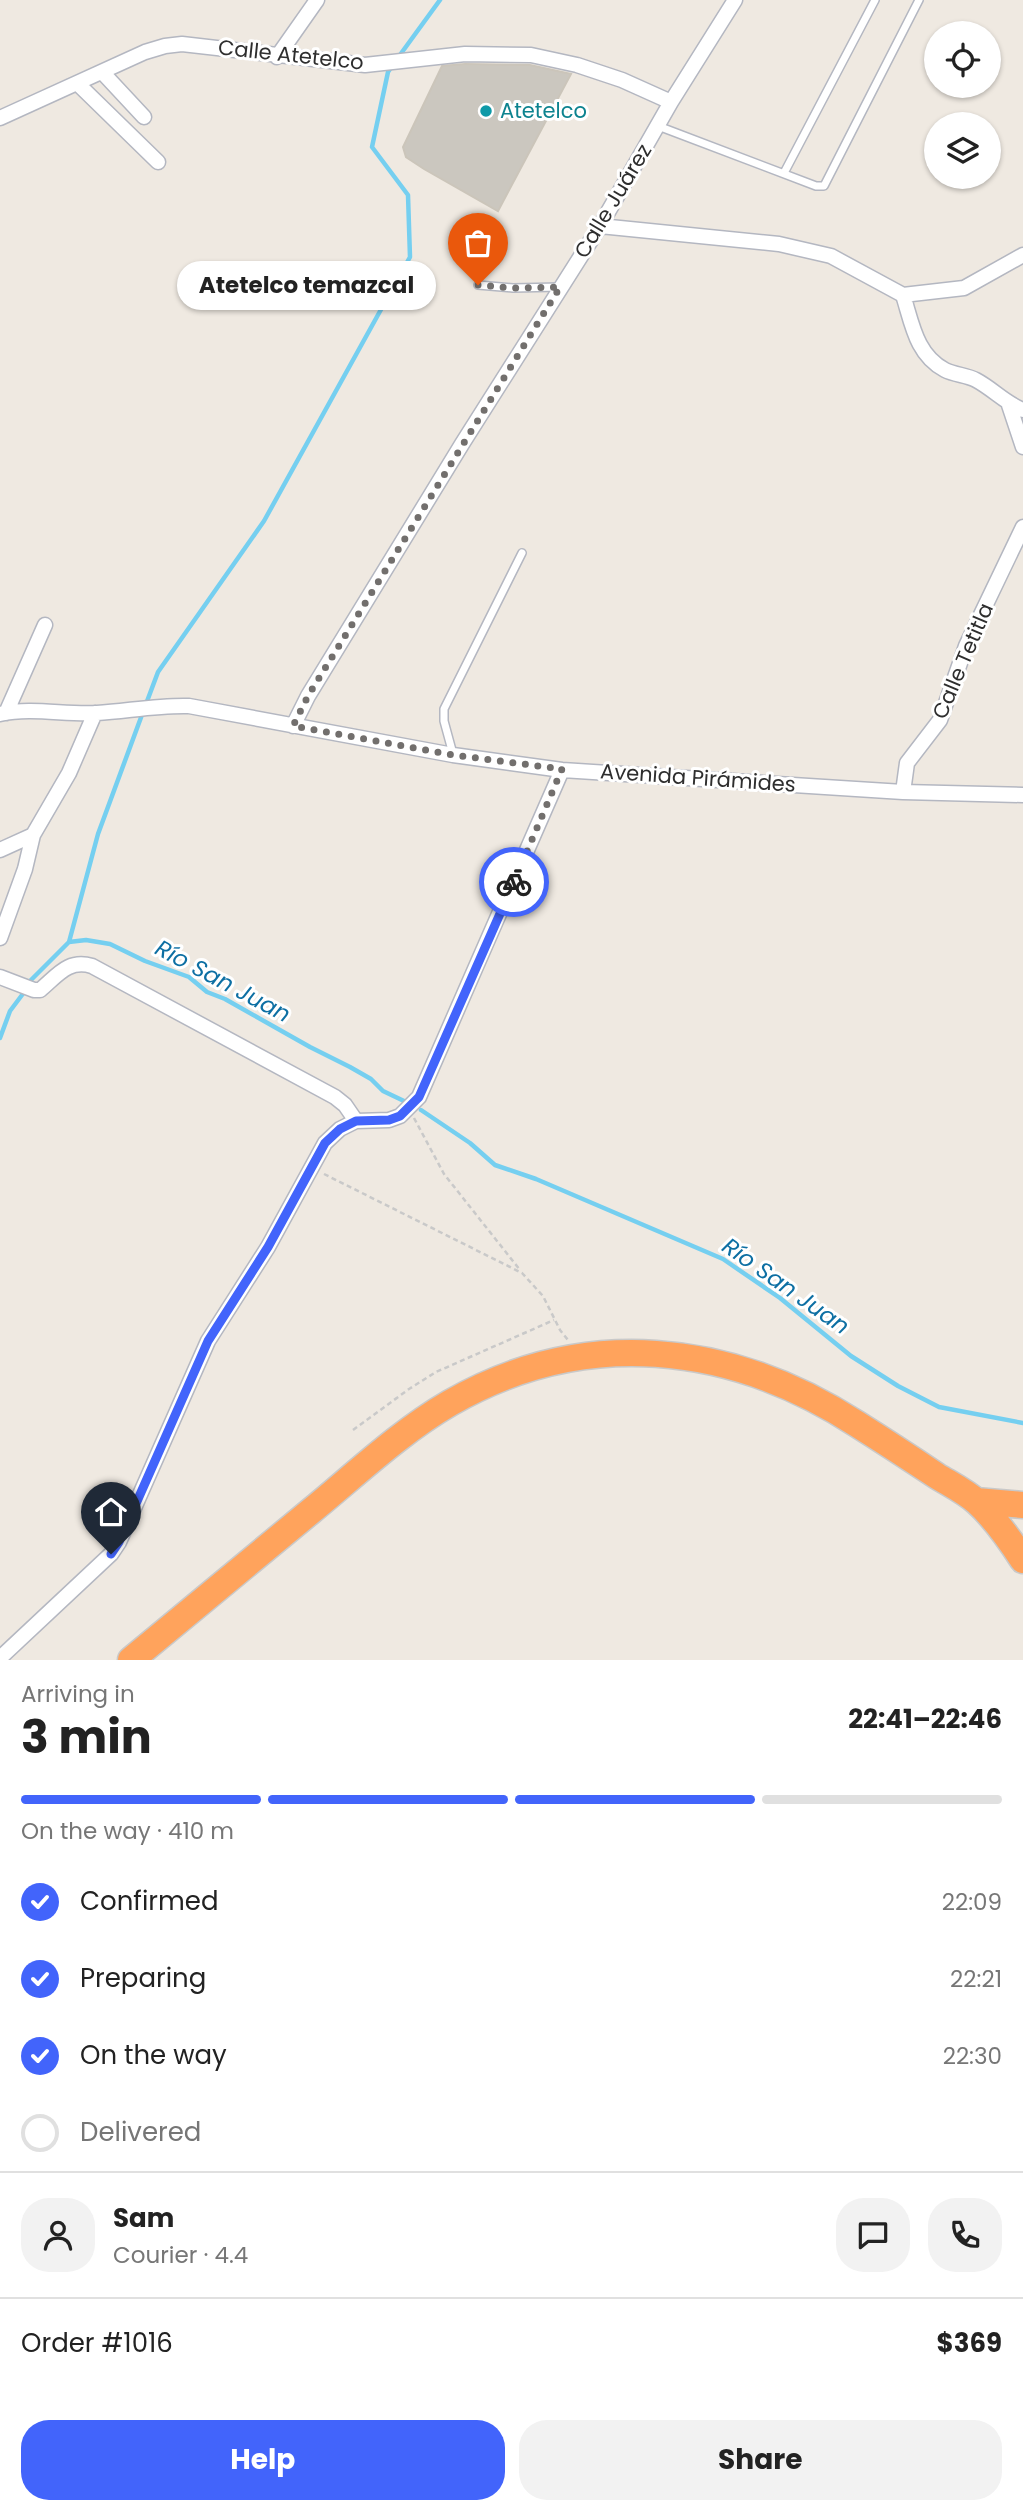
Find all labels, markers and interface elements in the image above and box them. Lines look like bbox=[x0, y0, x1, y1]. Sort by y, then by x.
map controls bbox=[924, 21, 1001, 189]
button: locate bbox=[924, 21, 1001, 98]
street label: Calle Atetelco bbox=[217, 32, 365, 77]
place label: Atetelco bbox=[500, 96, 587, 125]
marker: Atetelco bbox=[478, 103, 494, 119]
button: layers bbox=[924, 112, 1001, 189]
street label: Calle Juárez bbox=[567, 138, 658, 263]
pin bbox=[448, 213, 508, 285]
icon: bag bbox=[459, 224, 497, 262]
callout: Atetelco temazcal bbox=[177, 260, 436, 310]
text: Atetelco temazcal bbox=[199, 269, 414, 301]
street label: Calle Tetitla bbox=[925, 598, 1000, 723]
street label: Avenida Pirámides bbox=[599, 756, 797, 799]
courier bbox=[479, 847, 549, 917]
icon: bike bbox=[495, 863, 533, 901]
water label: Río San Juan bbox=[150, 932, 296, 1030]
water label: Río San Juan bbox=[716, 1230, 856, 1342]
pin bbox=[81, 1482, 141, 1554]
icon: home bbox=[92, 1493, 130, 1531]
text: Arriving in bbox=[21, 1678, 135, 1710]
text: 22:41–22:46 bbox=[848, 1701, 1002, 1737]
text: 3 min bbox=[21, 1705, 152, 1769]
text: On the way · 410 m bbox=[21, 1815, 234, 1847]
icon: check bbox=[21, 1883, 59, 1921]
text: Confirmed bbox=[80, 1883, 218, 1919]
text: 22:09 bbox=[942, 1886, 1002, 1918]
icon: check bbox=[21, 1960, 59, 1998]
text: Preparing bbox=[80, 1960, 206, 1996]
text: 22:21 bbox=[950, 1963, 1002, 1995]
icon: check bbox=[21, 2037, 59, 2075]
text: On the way bbox=[80, 2037, 227, 2073]
text: 22:30 bbox=[943, 2040, 1002, 2072]
text: Delivered bbox=[80, 2114, 201, 2150]
button: person bbox=[21, 2198, 95, 2272]
button: chat bbox=[836, 2198, 910, 2272]
button: phone bbox=[928, 2198, 1002, 2272]
text: Sam bbox=[113, 2200, 174, 2236]
text: Courier · 4.4 bbox=[113, 2239, 248, 2271]
text: Order #1016 bbox=[21, 2325, 173, 2361]
text: $369 bbox=[937, 2325, 1002, 2361]
button: Help bbox=[21, 2420, 505, 2500]
button: Share bbox=[519, 2420, 1002, 2500]

